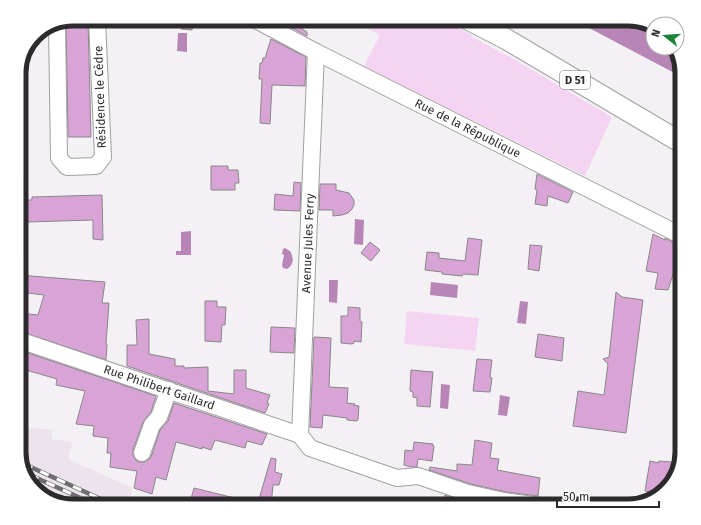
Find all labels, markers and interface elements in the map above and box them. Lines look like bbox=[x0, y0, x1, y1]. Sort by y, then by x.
north arrow bbox=[645, 16, 685, 56]
text: N bbox=[649, 28, 663, 39]
street label: Résidence le Cèdre bbox=[91, 45, 109, 149]
road number: D 51 bbox=[560, 71, 590, 89]
street label: Rue de la République bbox=[412, 96, 523, 161]
street label: Avenue Jules Ferry bbox=[299, 193, 317, 293]
street label: Rue Philibert Gaillard bbox=[102, 362, 217, 413]
scale bar bbox=[557, 483, 659, 509]
text: 50 m bbox=[563, 490, 589, 504]

